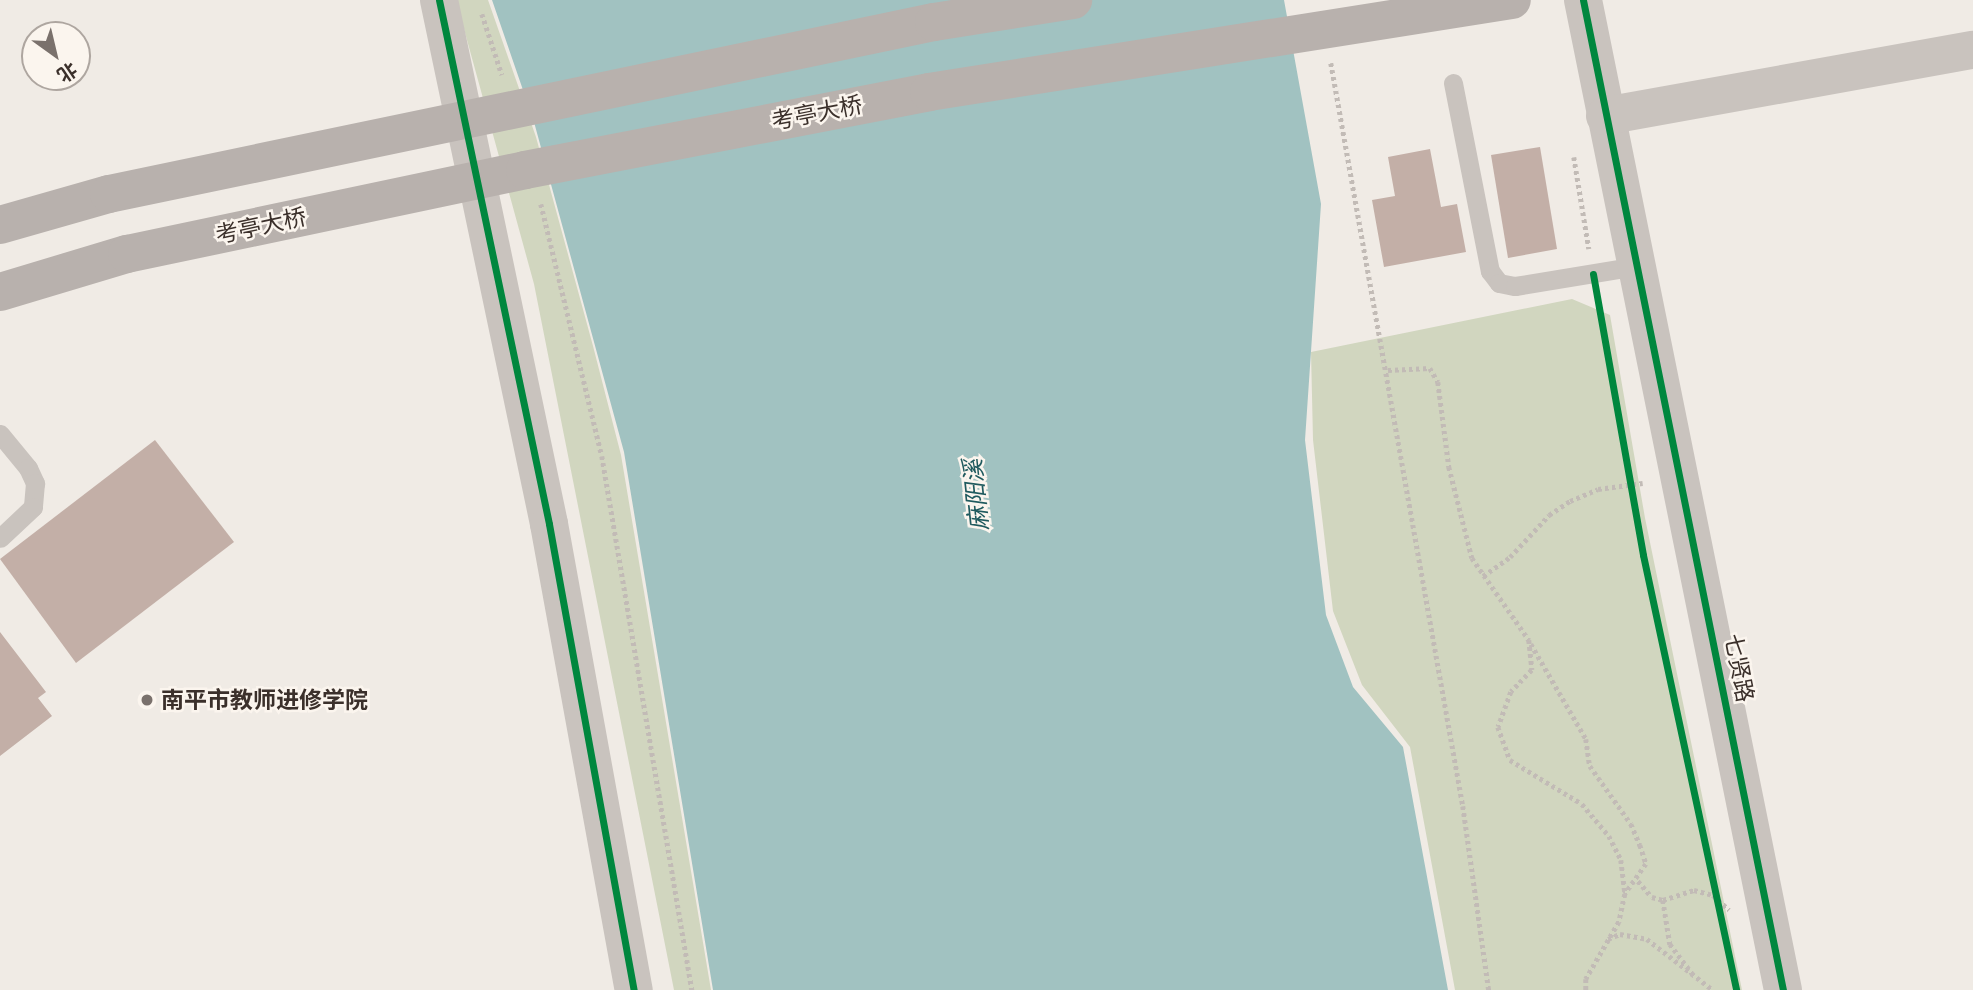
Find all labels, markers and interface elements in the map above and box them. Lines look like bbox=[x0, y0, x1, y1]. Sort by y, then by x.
north arrow bbox=[21, 21, 91, 91]
text: 北 bbox=[53, 58, 81, 86]
street label: 考亭大桥 bbox=[769, 91, 865, 135]
street label: 考亭大桥 bbox=[213, 203, 309, 249]
water label: 麻阳溪 bbox=[958, 458, 994, 532]
street label: 七贤路 bbox=[1719, 632, 1759, 704]
place label: 南平市教师进修学院 bbox=[161, 686, 368, 714]
marker: 南平市教师进修学院 bbox=[139, 692, 155, 708]

